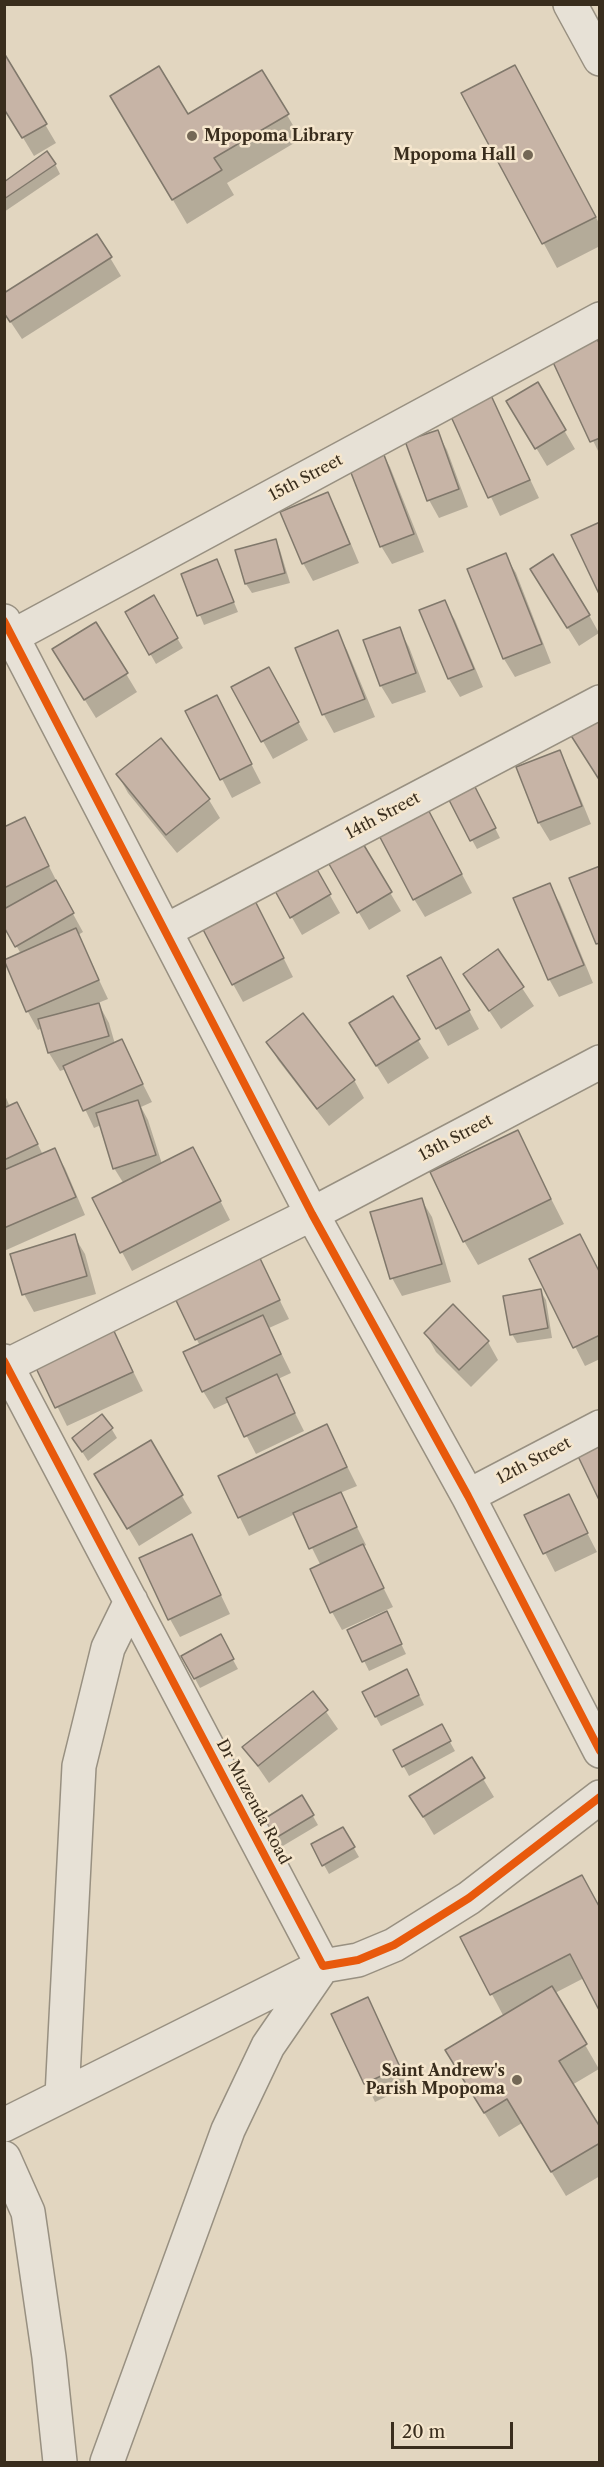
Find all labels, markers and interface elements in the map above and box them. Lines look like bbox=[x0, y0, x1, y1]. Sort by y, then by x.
place label: Mpopoma Library bbox=[204, 126, 354, 146]
marker: Mpopoma Library bbox=[185, 129, 199, 143]
place label: Mpopoma Hall bbox=[393, 145, 516, 165]
marker: Mpopoma Hall bbox=[521, 148, 535, 162]
street label: 15th Street bbox=[266, 451, 346, 505]
street label: 14th Street bbox=[343, 788, 423, 844]
street label: 13th Street bbox=[416, 1111, 496, 1165]
street label: 12th Street bbox=[494, 1433, 574, 1489]
street label: Dr Muzenda Road bbox=[212, 1736, 294, 1868]
place label: Saint Andrew's Parish Mpopoma bbox=[365, 2061, 505, 2099]
marker: Saint Andrew's Parish Mpopoma bbox=[510, 2073, 524, 2087]
scale bar bbox=[394, 2410, 516, 2448]
text: 20 m bbox=[402, 2421, 445, 2443]

